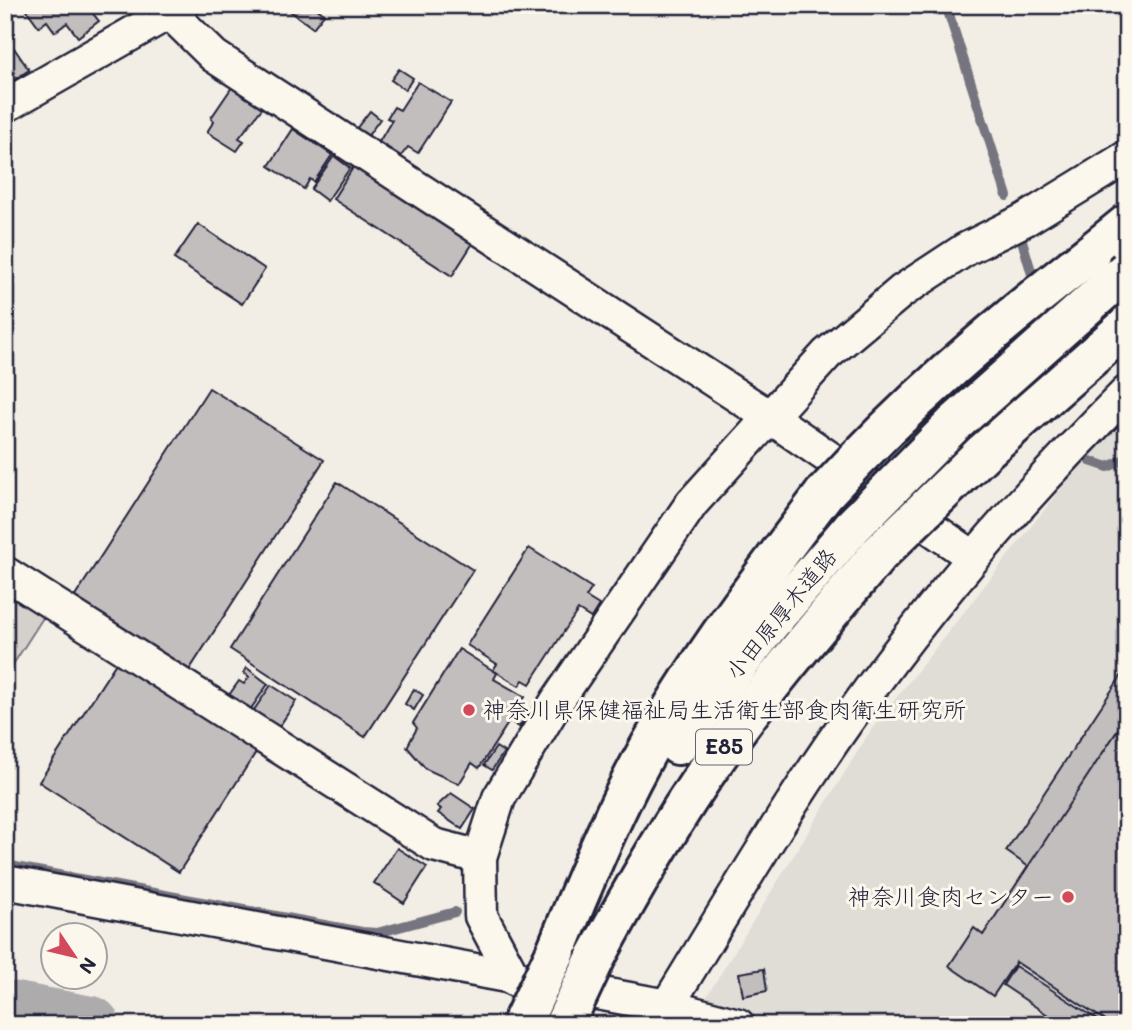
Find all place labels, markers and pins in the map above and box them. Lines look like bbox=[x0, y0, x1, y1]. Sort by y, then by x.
place label: 神奈川県保健福祉局生活衛生部食肉衛生研究所 bbox=[483, 694, 966, 724]
marker: 神奈川県保健福祉局生活衛生部食肉衛生研究所 bbox=[461, 702, 477, 718]
place label: 神奈川食肉センター bbox=[848, 881, 1054, 911]
marker: 神奈川食肉センター bbox=[1060, 889, 1076, 905]

